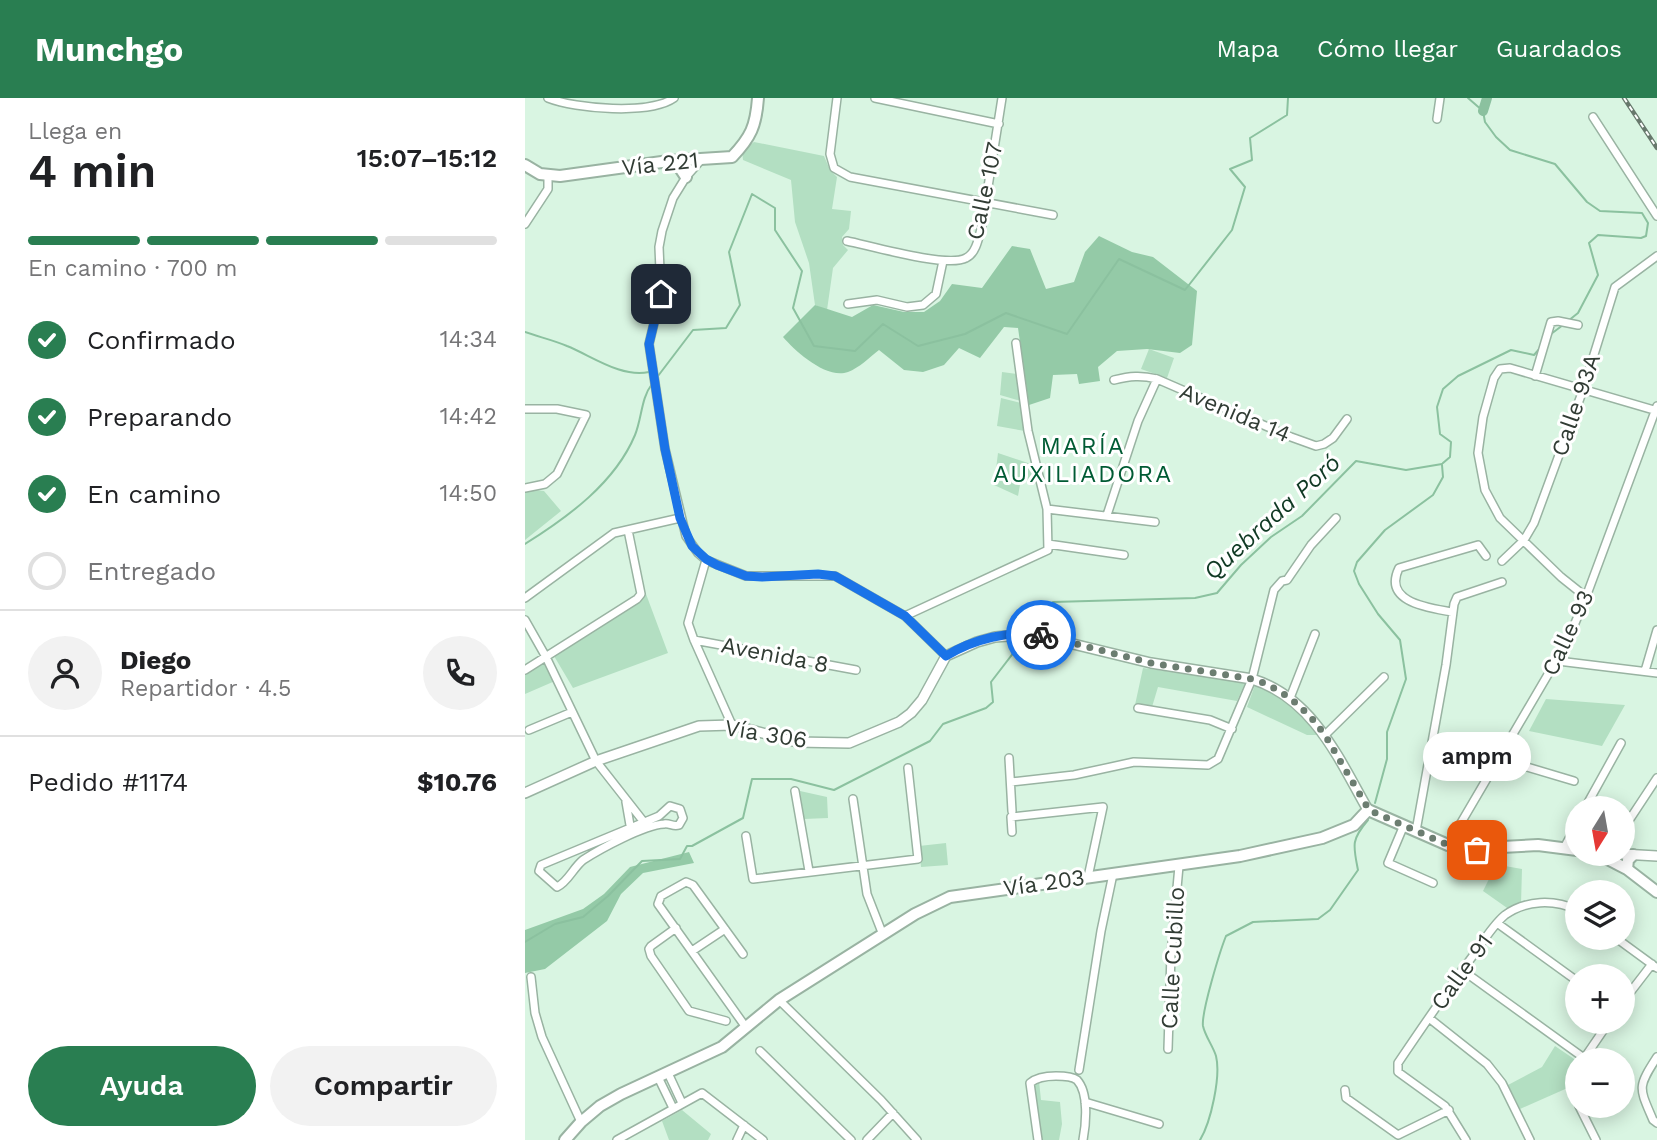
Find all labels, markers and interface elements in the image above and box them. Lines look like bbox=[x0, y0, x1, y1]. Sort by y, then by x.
text: Munchgo bbox=[35, 30, 183, 69]
text: Mapa bbox=[1217, 35, 1279, 63]
text: Cómo llegar bbox=[1317, 35, 1458, 63]
text: Guardados bbox=[1496, 35, 1622, 63]
text: Llega en bbox=[28, 118, 122, 145]
street label: Calle 107 bbox=[961, 140, 1009, 242]
text: 15:07–15:12 bbox=[357, 143, 497, 173]
text: 4 min bbox=[28, 144, 156, 198]
street label: Vía 221 bbox=[620, 147, 700, 181]
text: En camino · 700 m bbox=[28, 255, 238, 282]
pin bbox=[631, 264, 691, 324]
icon: home bbox=[642, 275, 680, 313]
icon: check bbox=[28, 321, 66, 359]
text: Confirmado bbox=[87, 325, 236, 355]
text: 14:34 bbox=[440, 326, 497, 353]
street label: Calle 93A bbox=[1546, 350, 1606, 460]
street label: Avenida 14 bbox=[1176, 378, 1294, 448]
icon: check bbox=[28, 398, 66, 436]
text: Preparando bbox=[87, 402, 232, 432]
text: 14:42 bbox=[440, 403, 497, 430]
district label: MARÍA AUXILIADORA bbox=[993, 432, 1173, 488]
water label: Quebrada Poró bbox=[1198, 448, 1346, 586]
icon: check bbox=[28, 475, 66, 513]
text: En camino bbox=[87, 479, 221, 509]
text: 14:50 bbox=[439, 480, 497, 507]
text: Entregado bbox=[87, 556, 216, 586]
street label: Calle 93 bbox=[1537, 586, 1599, 680]
courier bbox=[1006, 600, 1076, 670]
icon: bike bbox=[1022, 616, 1060, 654]
street label: Avenida 8 bbox=[719, 631, 831, 679]
button: person bbox=[28, 636, 102, 710]
button: phone bbox=[423, 636, 497, 710]
text: Diego bbox=[120, 645, 191, 675]
text: Repartidor · 4.5 bbox=[120, 675, 291, 702]
street label: Vía 306 bbox=[723, 714, 809, 754]
callout: ampm bbox=[1423, 731, 1531, 780]
text: ampm bbox=[1441, 743, 1513, 770]
text: Pedido #1174 bbox=[28, 767, 188, 797]
text: $10.76 bbox=[417, 767, 497, 797]
north arrow bbox=[1565, 796, 1635, 866]
map controls bbox=[1565, 796, 1635, 1118]
pin bbox=[1447, 820, 1507, 880]
icon: bag bbox=[1458, 831, 1496, 869]
street label: Vía 203 bbox=[1002, 864, 1086, 902]
button: layers bbox=[1565, 880, 1635, 950]
street label: Calle Cubillo bbox=[1156, 886, 1190, 1030]
street label: Calle 91 bbox=[1425, 929, 1499, 1015]
button: + bbox=[1565, 964, 1635, 1034]
button: Ayuda bbox=[28, 1046, 256, 1126]
button: Compartir bbox=[270, 1046, 497, 1126]
button: − bbox=[1565, 1048, 1635, 1118]

